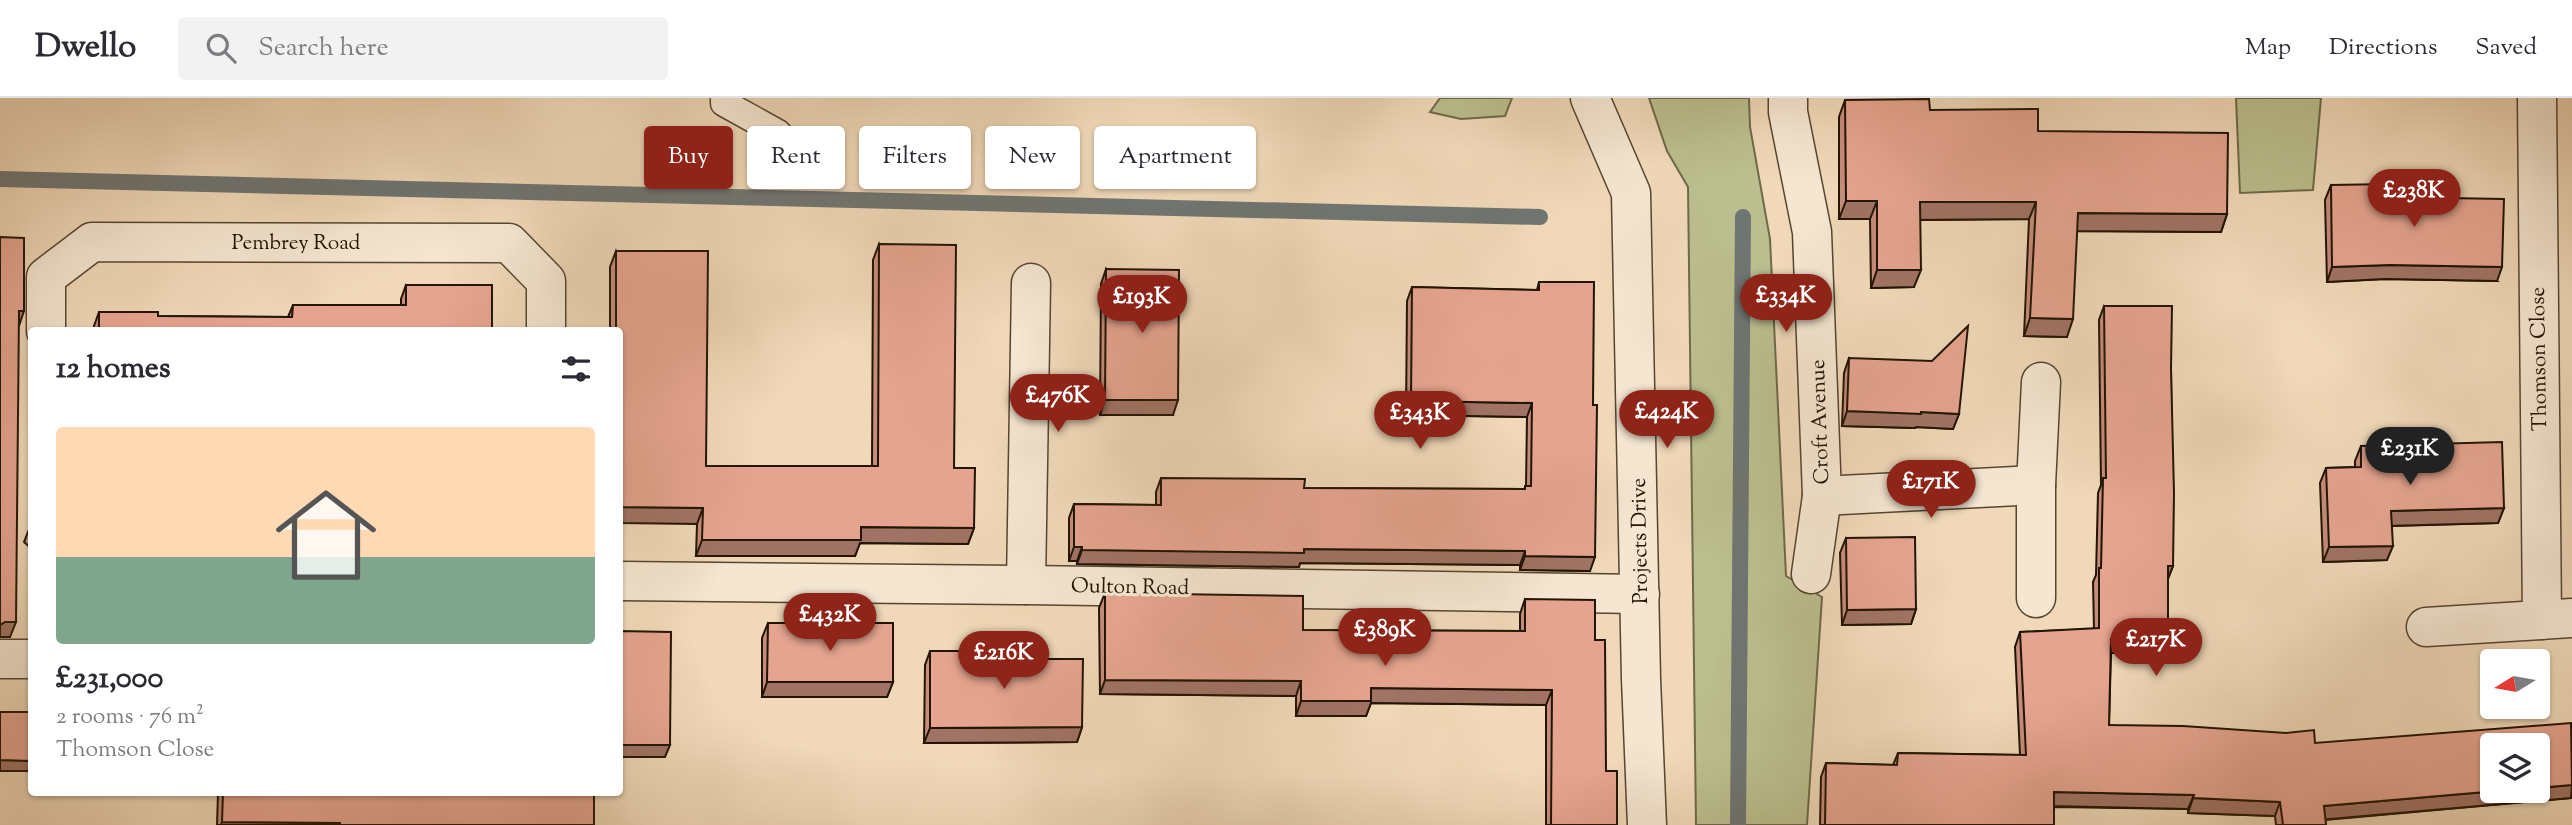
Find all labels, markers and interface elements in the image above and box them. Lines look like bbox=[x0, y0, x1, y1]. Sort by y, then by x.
search box bbox=[178, 17, 668, 80]
text: Dwello bbox=[35, 24, 136, 72]
icon: search bbox=[202, 29, 240, 67]
text: Search here bbox=[258, 30, 389, 67]
text: Map bbox=[2245, 31, 2291, 65]
text: Directions bbox=[2329, 31, 2437, 65]
text: Saved bbox=[2475, 31, 2537, 65]
chip: Buy bbox=[644, 126, 733, 189]
chip: Rent bbox=[747, 126, 845, 189]
chip: Filters bbox=[859, 126, 971, 189]
chip: New bbox=[985, 126, 1080, 189]
chip: Apartment bbox=[1094, 126, 1256, 189]
pin: £238K bbox=[2365, 170, 2463, 229]
text: £238K bbox=[2383, 175, 2445, 208]
street label: Pembrey Road bbox=[232, 229, 361, 259]
pin: £334K bbox=[1737, 274, 1835, 334]
pin: £193K bbox=[1093, 275, 1191, 335]
text: £334K bbox=[1756, 280, 1816, 313]
text: £193K bbox=[1113, 281, 1171, 314]
street label: Thomson Close bbox=[2524, 286, 2556, 431]
text: 12 homes bbox=[56, 348, 171, 391]
icon: filters bbox=[557, 350, 595, 388]
street label: Croft Avenue bbox=[1804, 359, 1838, 485]
pin: £476K bbox=[1009, 374, 1107, 434]
text: £476K bbox=[1026, 380, 1090, 413]
pin: £424K bbox=[1618, 390, 1716, 450]
pin: £343K bbox=[1371, 392, 1469, 451]
text: £424K bbox=[1635, 396, 1699, 429]
text: £343K bbox=[1390, 397, 1450, 430]
pin: £231K bbox=[2361, 428, 2459, 487]
text: £231K bbox=[2381, 433, 2439, 466]
pin: £171K bbox=[1882, 460, 1980, 520]
text: £171K bbox=[1903, 466, 1959, 499]
icon: home bbox=[263, 472, 389, 598]
street label: Projects Drive bbox=[1625, 478, 1657, 604]
street label: Oulton Road bbox=[1071, 572, 1190, 604]
pin: £432K bbox=[781, 594, 879, 653]
text: £432K bbox=[799, 599, 861, 632]
pin: £389K bbox=[1336, 608, 1434, 668]
text: £389K bbox=[1354, 614, 1416, 647]
pin: £217K bbox=[2107, 618, 2205, 678]
text: £217K bbox=[2126, 624, 2186, 657]
pin: £216K bbox=[955, 632, 1053, 691]
text: £216K bbox=[974, 637, 1034, 670]
north arrow bbox=[2480, 649, 2550, 719]
map controls bbox=[2480, 649, 2550, 803]
text: £231,000 bbox=[56, 658, 163, 701]
text: 2 rooms · 76 m² bbox=[56, 701, 204, 734]
button: layers bbox=[2480, 733, 2550, 803]
text: Thomson Close bbox=[56, 734, 214, 767]

